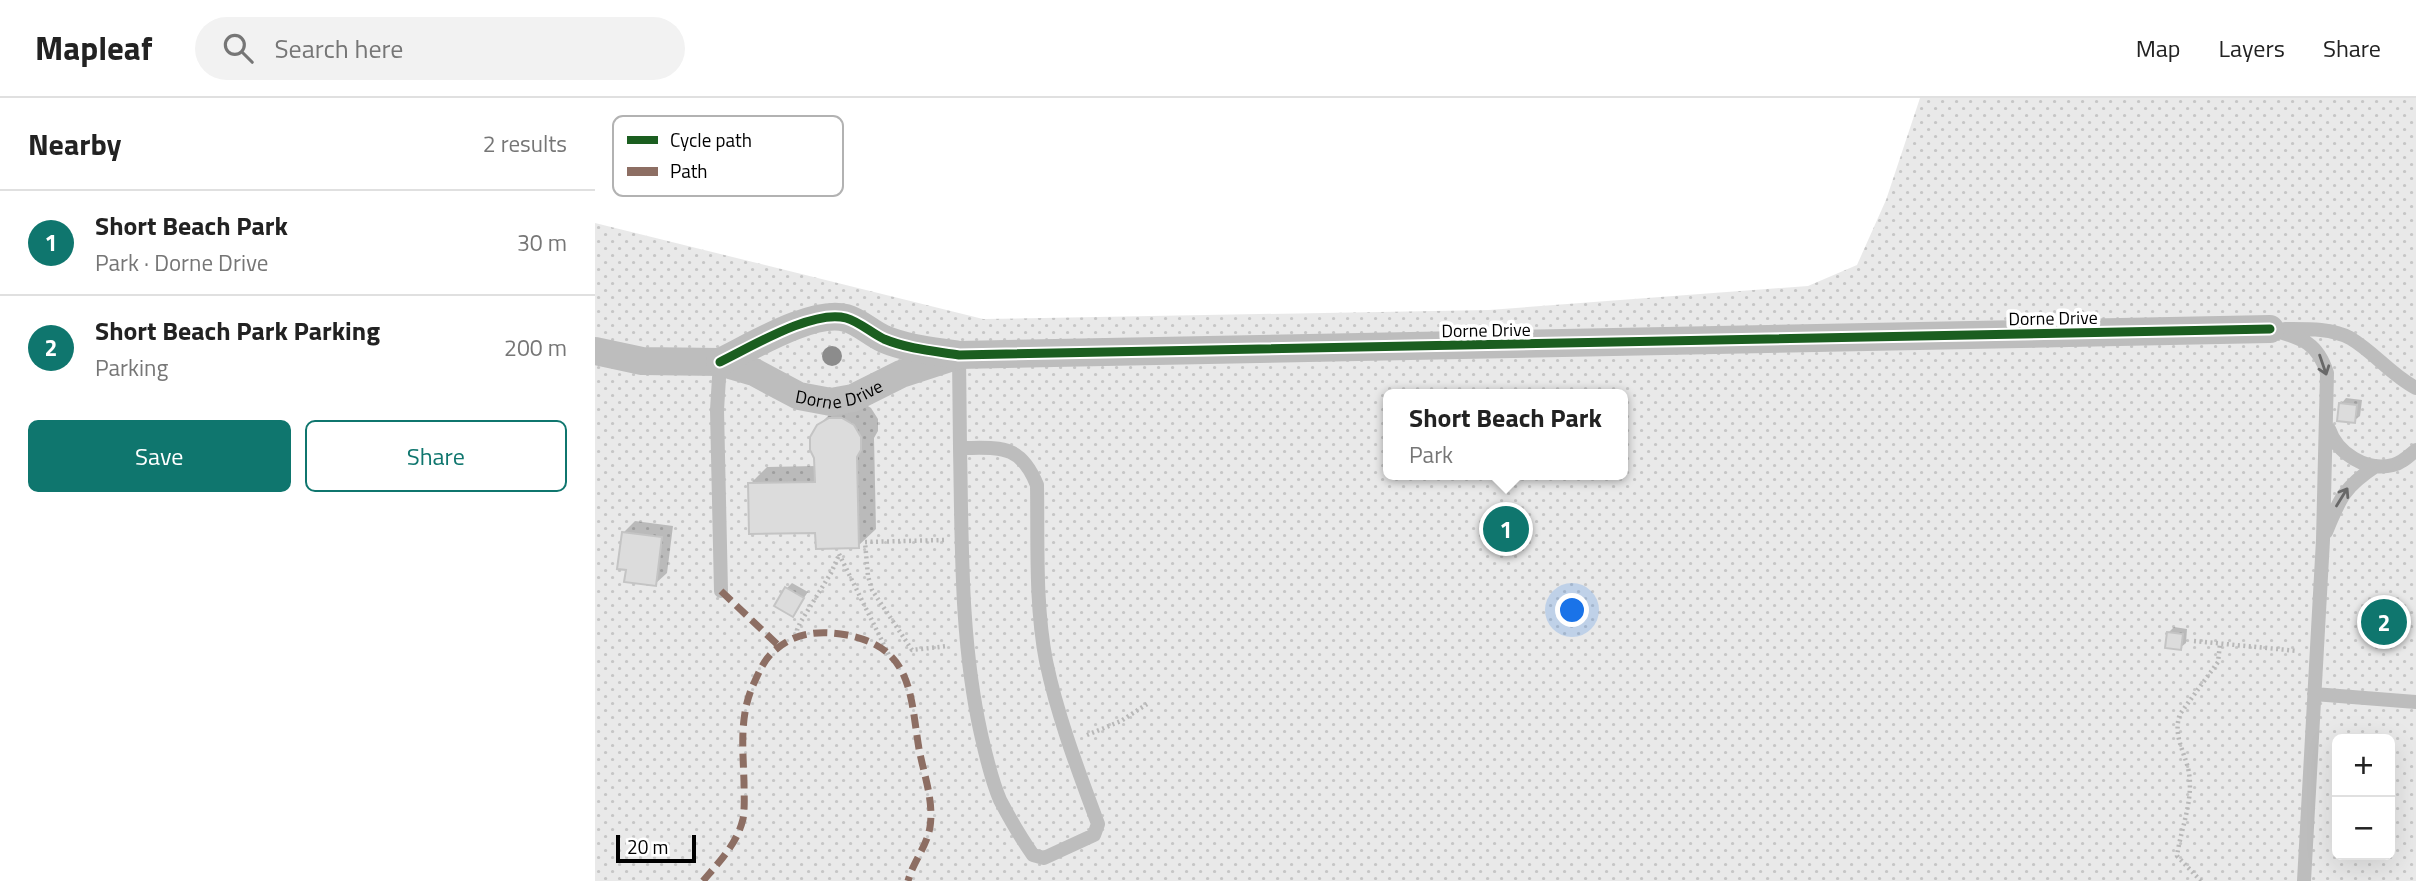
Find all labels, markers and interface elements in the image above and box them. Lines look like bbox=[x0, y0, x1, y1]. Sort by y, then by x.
search box bbox=[195, 17, 685, 80]
text: Mapleaf bbox=[35, 23, 153, 73]
icon: search bbox=[219, 29, 257, 67]
text: Search here bbox=[275, 29, 403, 68]
text: Map bbox=[2136, 30, 2181, 66]
text: Layers bbox=[2219, 30, 2285, 66]
text: Share bbox=[2323, 30, 2381, 66]
legend bbox=[613, 116, 843, 196]
text: Nearby bbox=[28, 121, 121, 167]
text: Cycle path bbox=[670, 125, 752, 154]
text: 2 results bbox=[483, 126, 567, 161]
text: Path bbox=[670, 156, 708, 185]
text: Short Beach Park bbox=[95, 206, 288, 245]
text: 1 bbox=[45, 225, 57, 260]
text: 30 m bbox=[517, 225, 567, 260]
text: Park · Dorne Drive bbox=[95, 245, 268, 280]
street label: Dorne Drive bbox=[2008, 304, 2098, 332]
text: Short Beach Park Parking bbox=[95, 311, 380, 350]
street label: Dorne Drive bbox=[1441, 316, 1531, 344]
text: 2 bbox=[45, 330, 57, 365]
text: 200 m bbox=[504, 330, 567, 365]
text: Parking bbox=[95, 350, 168, 385]
one-way arrow bbox=[2318, 354, 2330, 376]
street label: Dorne Drive bbox=[793, 372, 887, 415]
popup bbox=[1383, 389, 1628, 480]
text: Short Beach Park bbox=[1409, 398, 1602, 437]
button: Save bbox=[28, 420, 291, 492]
button: Share bbox=[305, 420, 567, 492]
text: Park bbox=[1409, 437, 1453, 472]
one-way arrow bbox=[2336, 488, 2350, 508]
pin: 1 bbox=[1483, 503, 1529, 555]
your location bbox=[1555, 593, 1589, 627]
pin: 2 bbox=[2361, 596, 2407, 648]
map controls bbox=[2332, 734, 2395, 860]
button: + bbox=[2332, 734, 2395, 797]
button: − bbox=[2332, 797, 2395, 860]
scale bar bbox=[616, 832, 697, 864]
text: 20 m bbox=[627, 832, 668, 861]

